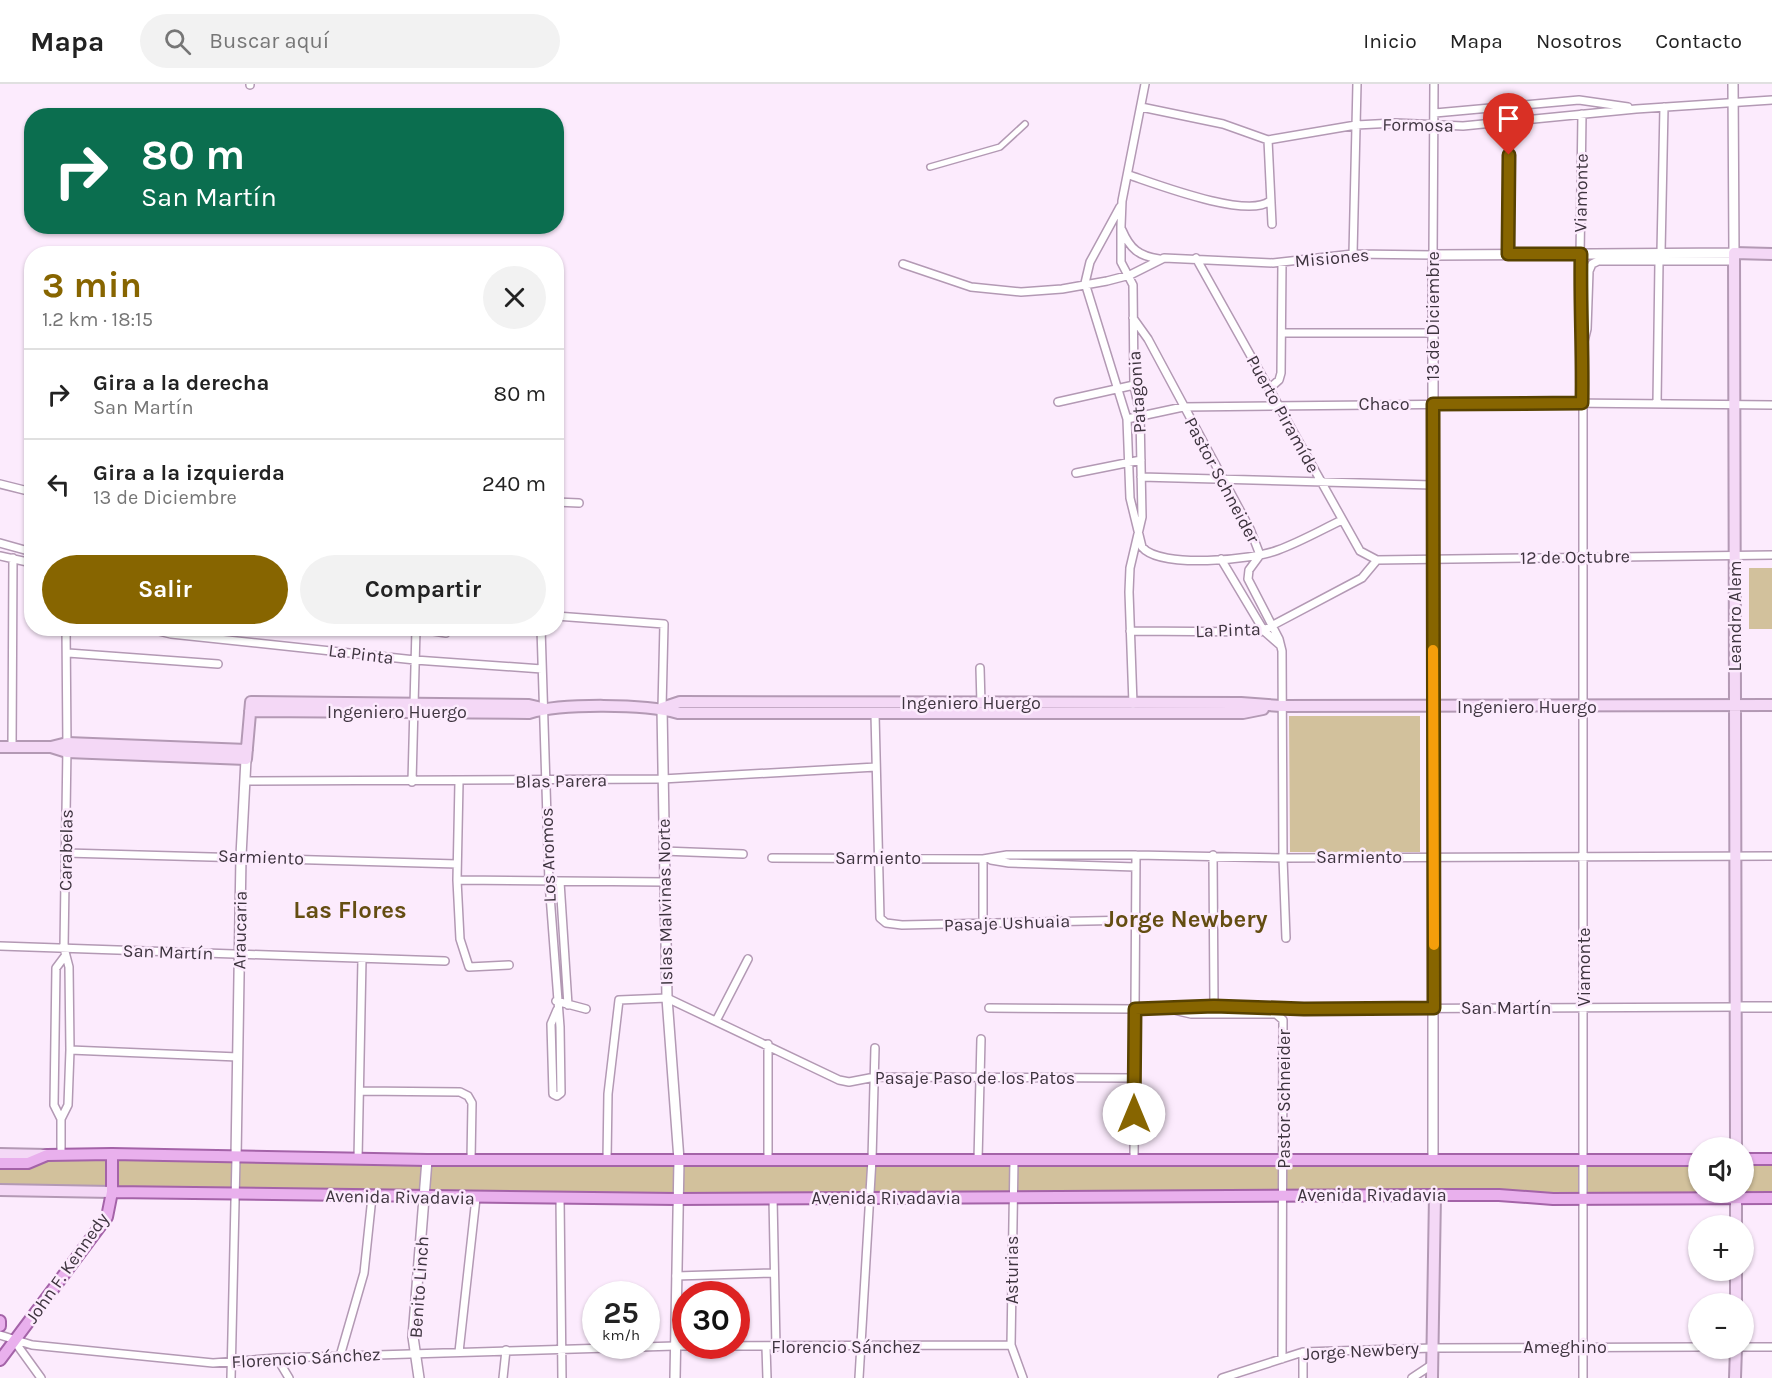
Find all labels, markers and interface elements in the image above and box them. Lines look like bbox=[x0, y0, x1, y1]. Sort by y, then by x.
search box bbox=[140, 14, 560, 68]
text: Mapa bbox=[30, 25, 104, 58]
icon: search bbox=[161, 25, 194, 58]
text: Buscar aquí bbox=[209, 28, 329, 54]
text: Inicio bbox=[1363, 29, 1417, 53]
text: Mapa bbox=[1450, 29, 1503, 53]
text: Nosotros bbox=[1536, 29, 1622, 53]
text: Contacto bbox=[1655, 29, 1742, 53]
pin bbox=[1483, 93, 1534, 155]
icon: arrive bbox=[1492, 102, 1525, 135]
street label: Formosa bbox=[1382, 113, 1454, 137]
text: 80 m bbox=[141, 130, 245, 180]
icon: right bbox=[42, 132, 120, 210]
street label: Viamonte bbox=[1569, 153, 1593, 233]
text: San Martín bbox=[141, 181, 277, 213]
street label: Misiones bbox=[1294, 244, 1370, 272]
street label: 13 de Diciembre bbox=[1422, 251, 1444, 381]
text: 3 min bbox=[42, 264, 142, 306]
button: close bbox=[483, 266, 546, 329]
text: 1.2 km · 18:15 bbox=[42, 308, 153, 331]
street label: Patagonia bbox=[1123, 350, 1151, 434]
street label: Puerto Piramíde bbox=[1242, 351, 1324, 477]
text: Gira a la derecha bbox=[93, 370, 269, 396]
icon: right bbox=[42, 378, 75, 411]
text: 80 m bbox=[494, 381, 546, 407]
street label: Chaco bbox=[1359, 393, 1409, 415]
text: San Martín bbox=[93, 396, 194, 419]
street label: Pastor Schneider bbox=[1180, 413, 1265, 547]
text: Gira a la izquierda bbox=[93, 460, 285, 486]
icon: left bbox=[42, 468, 75, 501]
text: 240 m bbox=[482, 471, 546, 497]
text: 13 de Diciembre bbox=[93, 486, 237, 509]
street label: 12 de Octubre bbox=[1520, 545, 1630, 569]
button: Salir bbox=[42, 555, 288, 624]
button: Compartir bbox=[300, 555, 546, 624]
street label: Leandro Alem bbox=[1724, 560, 1746, 672]
street label: La Pinta bbox=[1195, 618, 1261, 642]
street label: La Pinta bbox=[327, 639, 395, 669]
street label: Ingeniero Huergo bbox=[901, 692, 1041, 714]
street label: Ingeniero Huergo bbox=[1457, 696, 1597, 718]
street label: Ingeniero Huergo bbox=[327, 701, 467, 723]
street label: Blas Parera bbox=[515, 769, 607, 793]
street label: Los Aromos bbox=[535, 807, 561, 903]
street label: Carabelas bbox=[54, 809, 78, 891]
street label: Islas Malvinas Norte bbox=[653, 818, 677, 986]
street label: Sarmiento bbox=[218, 845, 304, 869]
street label: Sarmiento bbox=[1316, 846, 1402, 868]
street label: Sarmiento bbox=[835, 847, 921, 869]
street label: Araucaria bbox=[228, 890, 252, 970]
district label: Las Flores bbox=[293, 896, 407, 924]
district label: Jorge Newbery bbox=[1104, 905, 1268, 933]
street label: Pasaje Ushuaia bbox=[943, 910, 1071, 936]
street label: Viamonte bbox=[1573, 928, 1595, 1006]
street label: San Martín bbox=[122, 939, 214, 965]
street label: San Martín bbox=[1461, 997, 1551, 1019]
street label: Pastor Schneider bbox=[1273, 1029, 1295, 1169]
street label: Pasaje Paso de los Patos bbox=[875, 1067, 1075, 1089]
position arrow bbox=[1102, 1082, 1166, 1146]
map controls bbox=[1688, 1137, 1754, 1359]
button: sound bbox=[1688, 1137, 1754, 1203]
street label: Avenida Rivadavia bbox=[1297, 1184, 1447, 1206]
street label: Avenida Rivadavia bbox=[325, 1185, 475, 1209]
street label: Avenida Rivadavia bbox=[811, 1187, 961, 1209]
street label: John F. Kennedy bbox=[21, 1208, 114, 1328]
button: + bbox=[1688, 1215, 1754, 1281]
street label: Benito Linch bbox=[404, 1235, 434, 1339]
street label: Asturias bbox=[1001, 1236, 1023, 1304]
speed limit sign: 30 bbox=[672, 1281, 750, 1359]
button: − bbox=[1688, 1293, 1754, 1359]
text: 25 bbox=[603, 1295, 639, 1331]
text: km/h bbox=[602, 1326, 640, 1344]
street label: Florencio Sánchez bbox=[771, 1336, 921, 1358]
street label: Ameghino bbox=[1523, 1336, 1607, 1358]
street label: Jorge Newbery bbox=[1302, 1337, 1420, 1365]
street label: Florencio Sánchez bbox=[231, 1343, 381, 1373]

